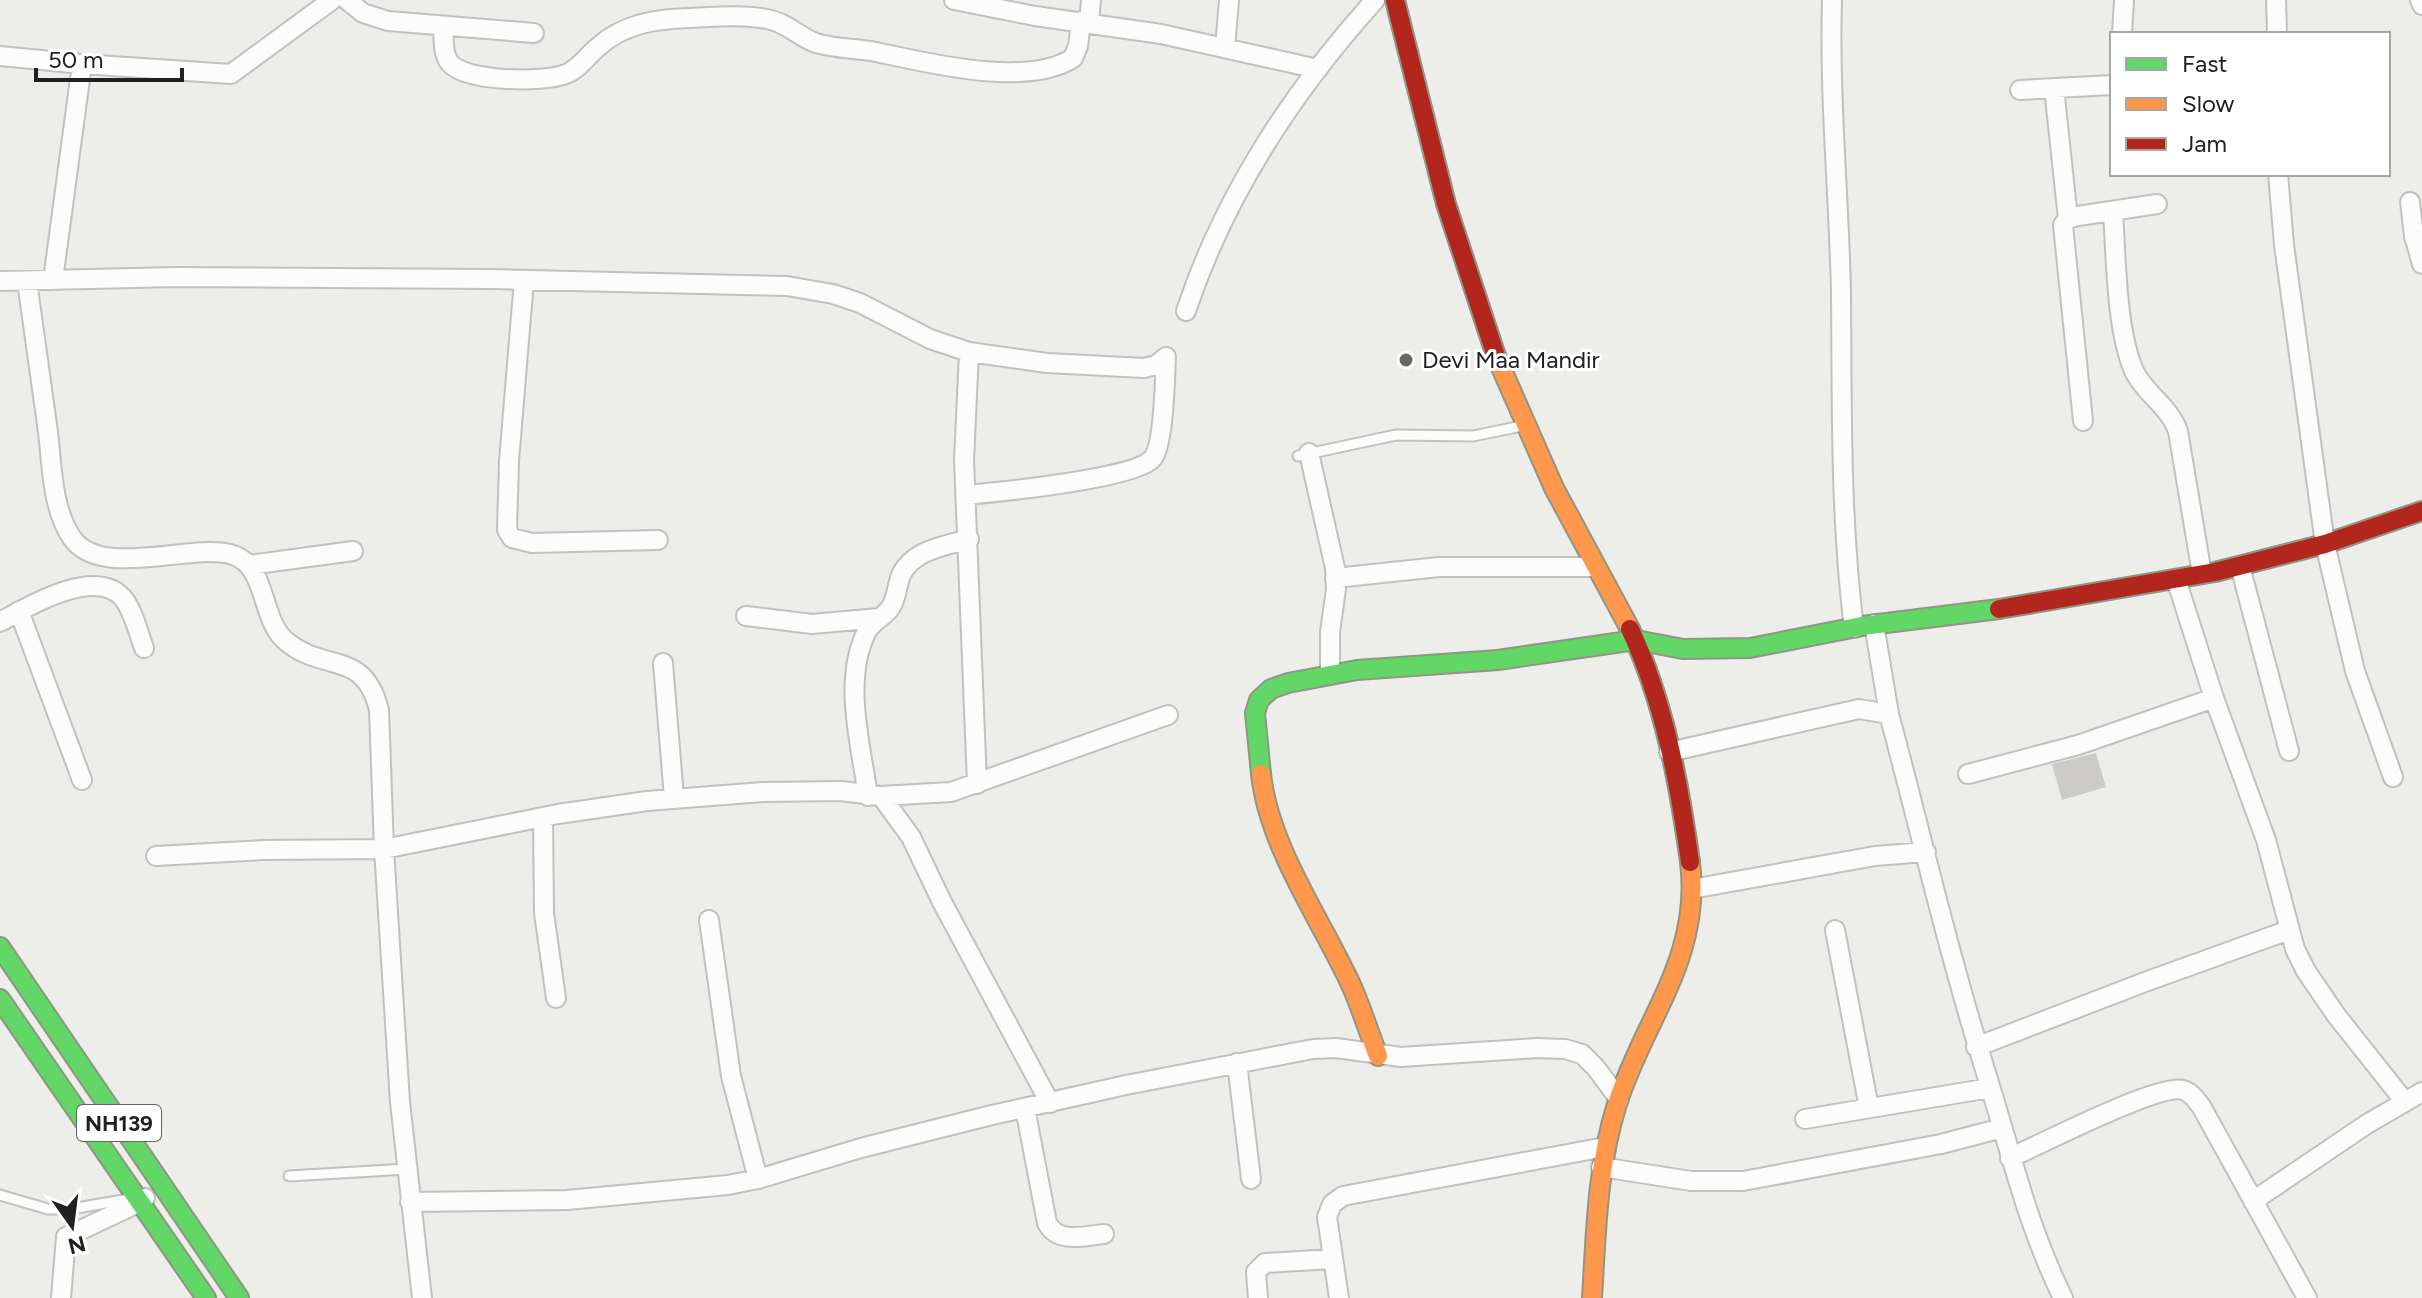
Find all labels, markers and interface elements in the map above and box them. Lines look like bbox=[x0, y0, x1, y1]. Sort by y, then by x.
scale bar bbox=[36, 32, 182, 82]
legend bbox=[2110, 32, 2390, 176]
text: 50 m bbox=[48, 45, 104, 74]
text: Fast bbox=[2182, 49, 2227, 78]
text: Slow bbox=[2182, 89, 2235, 118]
text: Jam bbox=[2182, 129, 2227, 158]
place label: Devi Maa Mandir bbox=[1422, 345, 1600, 374]
marker: Devi Maa Mandir bbox=[1397, 351, 1415, 369]
road number: NH139 bbox=[77, 1105, 161, 1141]
north arrow bbox=[32, 1186, 112, 1266]
text: N bbox=[65, 1230, 88, 1260]

